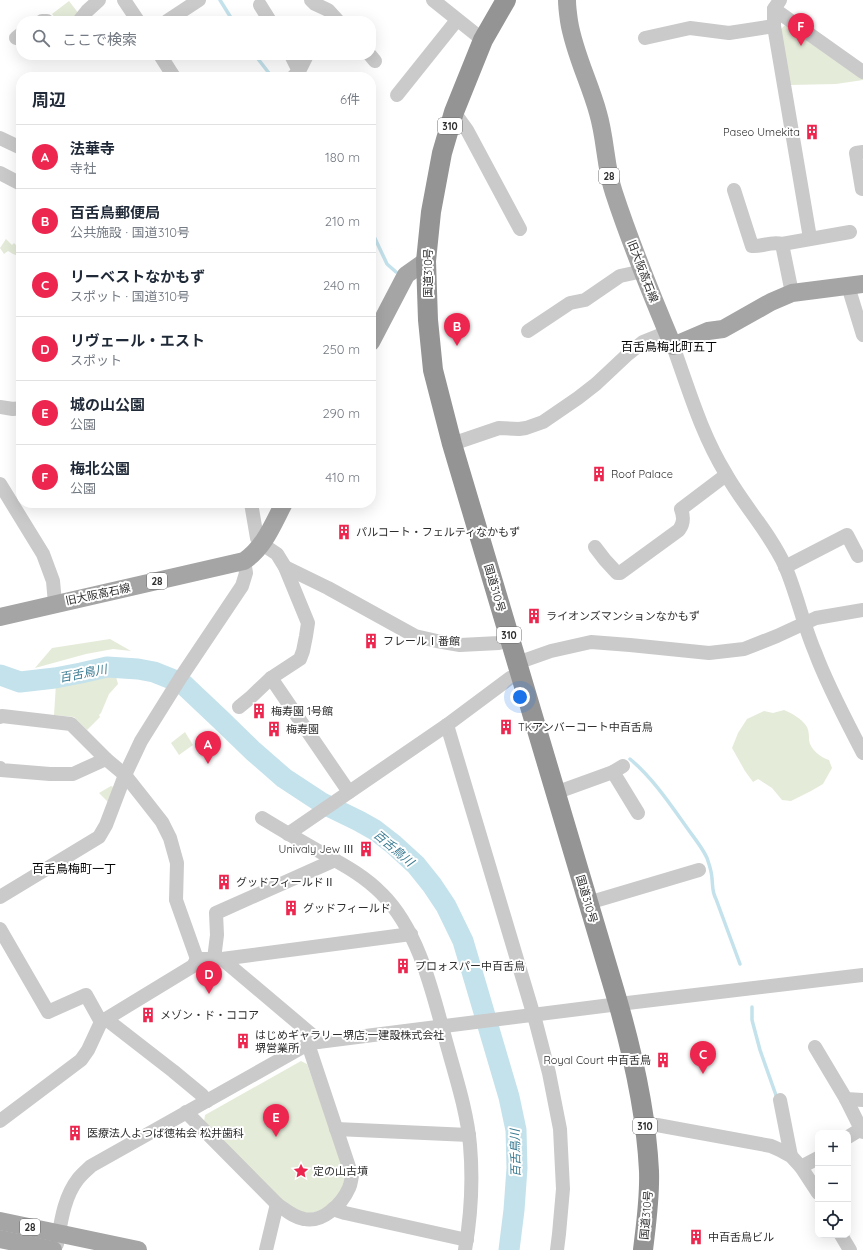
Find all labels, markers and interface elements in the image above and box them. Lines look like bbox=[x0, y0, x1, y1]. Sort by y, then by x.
pin: F bbox=[788, 13, 814, 46]
search box bbox=[16, 16, 376, 60]
icon: search bbox=[30, 27, 52, 49]
text: ここで検索 bbox=[62, 30, 137, 49]
text: 周辺 bbox=[32, 89, 66, 110]
text: 6件 bbox=[340, 91, 360, 107]
road number: 310 bbox=[438, 118, 462, 134]
building icon: Paseo Umekita bbox=[803, 123, 821, 141]
place label: Paseo Umekita bbox=[723, 125, 800, 139]
text: 法華寺 bbox=[70, 139, 115, 158]
text: A bbox=[41, 149, 49, 165]
text: 180 m bbox=[325, 149, 360, 165]
text: 寺社 bbox=[70, 160, 96, 176]
road number: 28 bbox=[599, 168, 619, 184]
text: 百舌鳥郵便局 bbox=[70, 203, 160, 222]
text: B bbox=[41, 213, 49, 229]
text: 210 m bbox=[325, 213, 360, 229]
text: 公共施設 · 国道310号 bbox=[70, 224, 190, 240]
street label: 旧大阪高石線 bbox=[625, 238, 661, 304]
street label: 国道310号 bbox=[421, 248, 435, 298]
text: リーベストなかもず bbox=[70, 267, 205, 286]
text: C bbox=[41, 277, 49, 293]
text: 240 m bbox=[323, 277, 360, 293]
text: スポット · 国道310号 bbox=[70, 288, 190, 304]
pin: B bbox=[444, 313, 470, 346]
text: リヴェール・エスト bbox=[70, 331, 205, 350]
district label: 百舌鳥梅北町五丁 bbox=[621, 339, 717, 354]
text: D bbox=[40, 341, 50, 357]
text: 250 m bbox=[323, 341, 360, 357]
text: スポット bbox=[70, 352, 122, 368]
text: 城の山公園 bbox=[70, 395, 145, 414]
text: E bbox=[41, 405, 49, 421]
text: 290 m bbox=[322, 405, 360, 421]
text: 公園 bbox=[70, 416, 96, 432]
text: 梅北公園 bbox=[70, 459, 130, 478]
building icon: Roof Palace bbox=[590, 465, 608, 483]
place label: Roof Palace bbox=[611, 467, 673, 481]
text: F bbox=[41, 469, 49, 485]
text: 410 m bbox=[325, 469, 360, 485]
text: 公園 bbox=[70, 480, 96, 496]
building icon: パルコート・フェルティなかもず bbox=[335, 523, 353, 541]
place label: パルコート・フェルティなかもず bbox=[356, 525, 520, 539]
street label: 国道310号 bbox=[481, 562, 509, 614]
road number: 28 bbox=[147, 573, 167, 589]
street label: 旧大阪高石線 bbox=[64, 580, 132, 608]
building icon: ライオンズマンションなかもず bbox=[525, 607, 543, 625]
place label: ライオンズマンションなかもず bbox=[546, 609, 700, 623]
road number: 310 bbox=[497, 627, 521, 643]
building icon: フレールⅠ番館 bbox=[362, 632, 380, 650]
place label: フレールⅠ番館 bbox=[383, 634, 460, 648]
water label: 百舌鳥川 bbox=[58, 661, 110, 685]
your location bbox=[510, 687, 530, 707]
building icon: 梅寿園 1号館 bbox=[250, 702, 268, 720]
place label: 梅寿園 1号館 bbox=[271, 704, 333, 718]
building icon: TKアンバーコート中百舌鳥 bbox=[497, 718, 515, 736]
building icon: 梅寿園 bbox=[265, 720, 283, 738]
place label: TKアンバーコート中百舌鳥 bbox=[518, 720, 653, 734]
place label: 梅寿園 bbox=[286, 722, 319, 736]
pin: A bbox=[195, 731, 221, 764]
water label: 百舌鳥川 bbox=[371, 827, 419, 870]
building icon: Univaly Jew Ⅲ bbox=[357, 840, 375, 858]
place label: Univaly Jew Ⅲ bbox=[279, 842, 354, 856]
district label: 百舌鳥梅町一丁 bbox=[32, 861, 116, 876]
building icon: グッドフィールドⅡ bbox=[215, 873, 233, 891]
street label: 国道310号 bbox=[573, 873, 601, 925]
place label: グッドフィールドⅡ bbox=[236, 875, 335, 889]
building icon: グッドフィールド bbox=[282, 899, 300, 917]
place label: グッドフィールド bbox=[303, 901, 391, 915]
building icon: プロォスパー中百舌鳥 bbox=[394, 957, 412, 975]
place label: プロォスパー中百舌鳥 bbox=[415, 959, 525, 973]
pin: D bbox=[196, 961, 222, 994]
building icon: メゾン・ド・ココア bbox=[139, 1006, 157, 1024]
place label: メゾン・ド・ココア bbox=[160, 1008, 259, 1022]
place label: はじめギャラリー堺店;一建設株式会社 堺営業所 bbox=[255, 1028, 444, 1055]
building icon: はじめギャラリー堺店;一建設株式会社 堺営業所 bbox=[234, 1032, 252, 1050]
pin: C bbox=[690, 1041, 716, 1074]
building icon: Royal Court 中百舌鳥 bbox=[654, 1051, 672, 1069]
place label: Royal Court 中百舌鳥 bbox=[544, 1053, 651, 1067]
pin: E bbox=[263, 1104, 289, 1137]
road number: 310 bbox=[633, 1118, 657, 1134]
building icon: 医療法人よつば徳祐会 松井歯科 bbox=[66, 1124, 84, 1142]
place label: 医療法人よつば徳祐会 松井歯科 bbox=[87, 1126, 244, 1140]
water label: 百舌鳥川 bbox=[507, 1127, 523, 1177]
map controls bbox=[815, 1130, 851, 1238]
button: + bbox=[815, 1130, 851, 1166]
place icon: 定の山古墳 bbox=[292, 1162, 310, 1180]
place label: 定の山古墳 bbox=[313, 1164, 368, 1178]
button: − bbox=[815, 1166, 851, 1202]
street label: 国道310号 bbox=[637, 1190, 655, 1240]
button: locate bbox=[815, 1202, 851, 1238]
road number: 28 bbox=[20, 1219, 40, 1235]
building icon: 中百舌鳥ビル bbox=[687, 1228, 705, 1246]
place label: 中百舌鳥ビル bbox=[708, 1230, 774, 1244]

